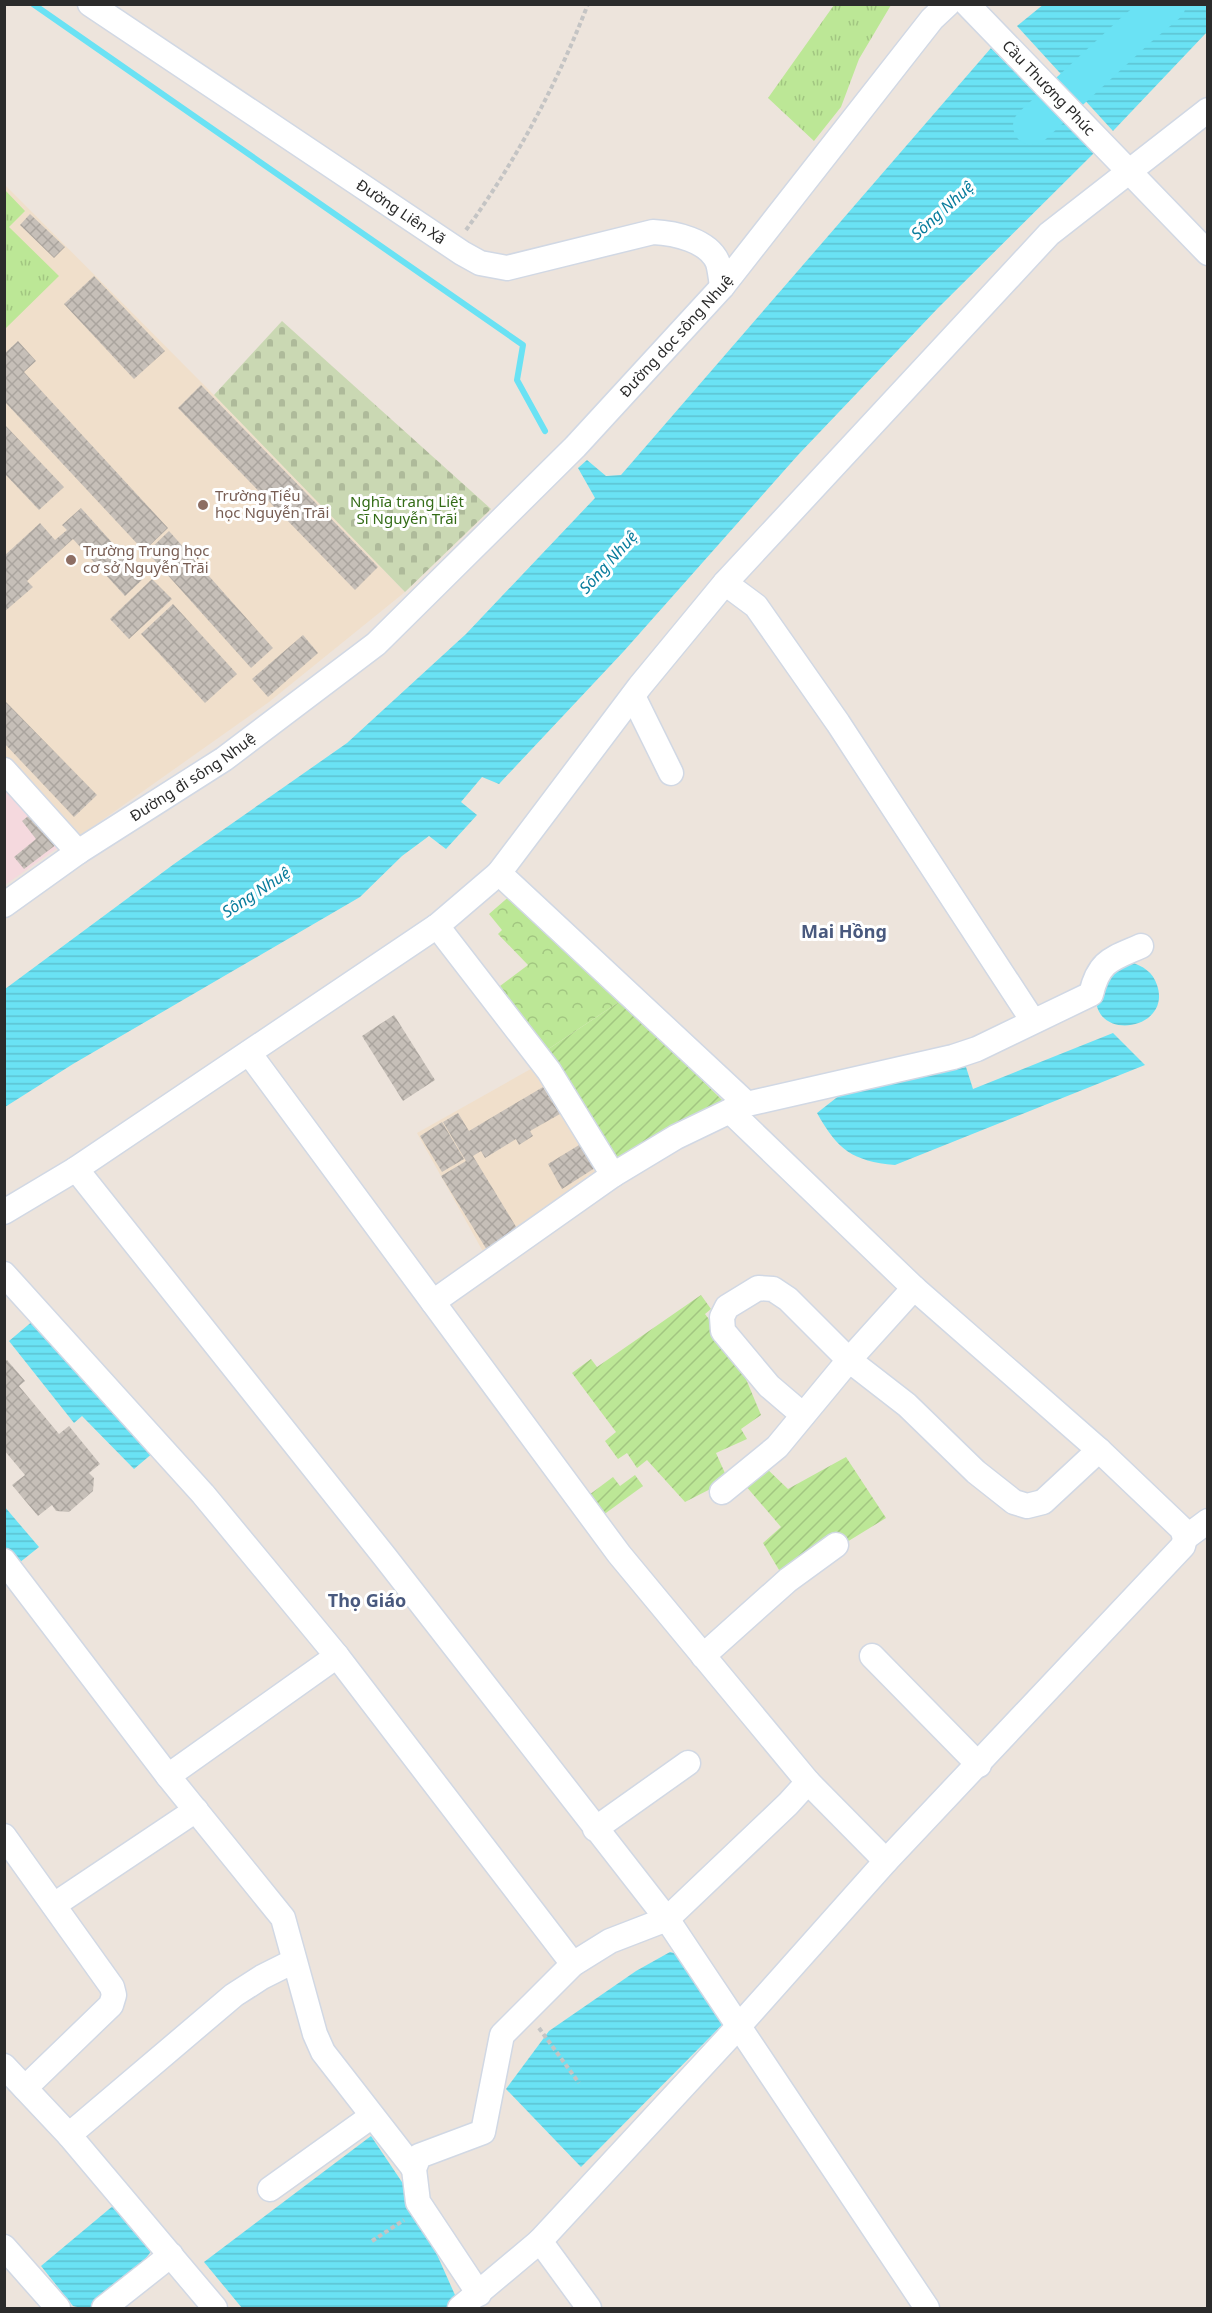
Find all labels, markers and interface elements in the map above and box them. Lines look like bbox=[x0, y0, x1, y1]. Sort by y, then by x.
street label: Cầu Thượng Phúc bbox=[998, 35, 1100, 139]
street label: Đường Liên Xã bbox=[353, 174, 450, 248]
water label: Sông Nhuệ bbox=[906, 176, 978, 244]
street label: Đường dọc sông Nhuệ bbox=[615, 270, 737, 401]
place label: Trường Tiểu học Nguyễn Trãi bbox=[215, 485, 329, 522]
park label: Nghĩa trang Liệt Sĩ Nguyễn Trãi bbox=[350, 491, 464, 528]
marker: Trường Tiểu học Nguyễn Trãi bbox=[196, 498, 210, 512]
water label: Sông Nhuệ bbox=[574, 526, 642, 598]
place label: Trường Trung học cơ sở Nguyễn Trãi bbox=[83, 540, 210, 577]
marker: Trường Trung học cơ sở Nguyễn Trãi bbox=[64, 553, 78, 567]
street label: Đường đi sông Nhuệ bbox=[126, 728, 259, 825]
water label: Sông Nhuệ bbox=[217, 862, 295, 922]
district label: Mai Hồng bbox=[801, 919, 887, 943]
district label: Thọ Giáo bbox=[328, 1588, 406, 1612]

